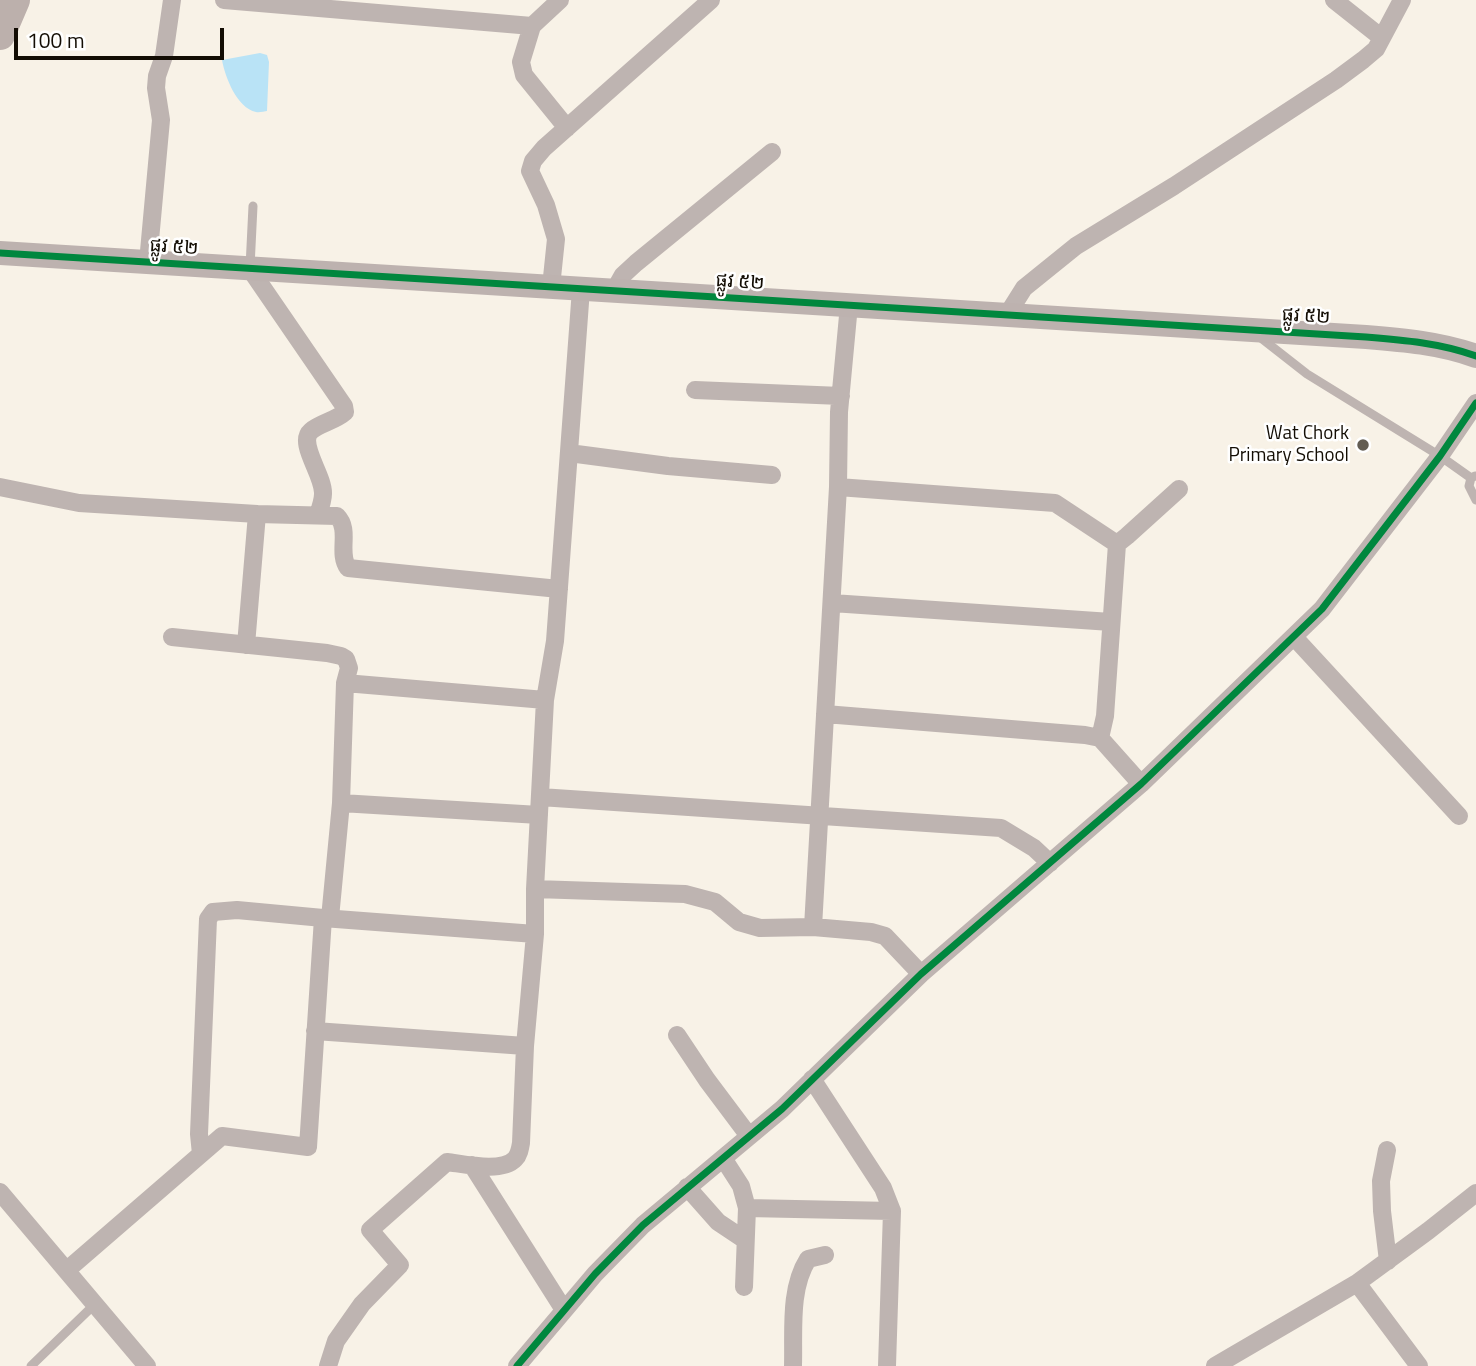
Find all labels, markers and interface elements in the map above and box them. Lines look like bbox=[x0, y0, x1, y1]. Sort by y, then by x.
scale bar bbox=[18, 14, 228, 58]
text: 100 m bbox=[27, 24, 84, 56]
street label: ផ្លូវ ៥២ bbox=[149, 235, 199, 261]
street label: ផ្លូវ ៥២ bbox=[715, 270, 765, 296]
street label: ផ្លូវ ៥២ bbox=[1281, 304, 1331, 330]
place label: Wat Chork Primary School bbox=[1228, 423, 1349, 467]
marker: Wat Chork Primary School bbox=[1355, 437, 1371, 453]

